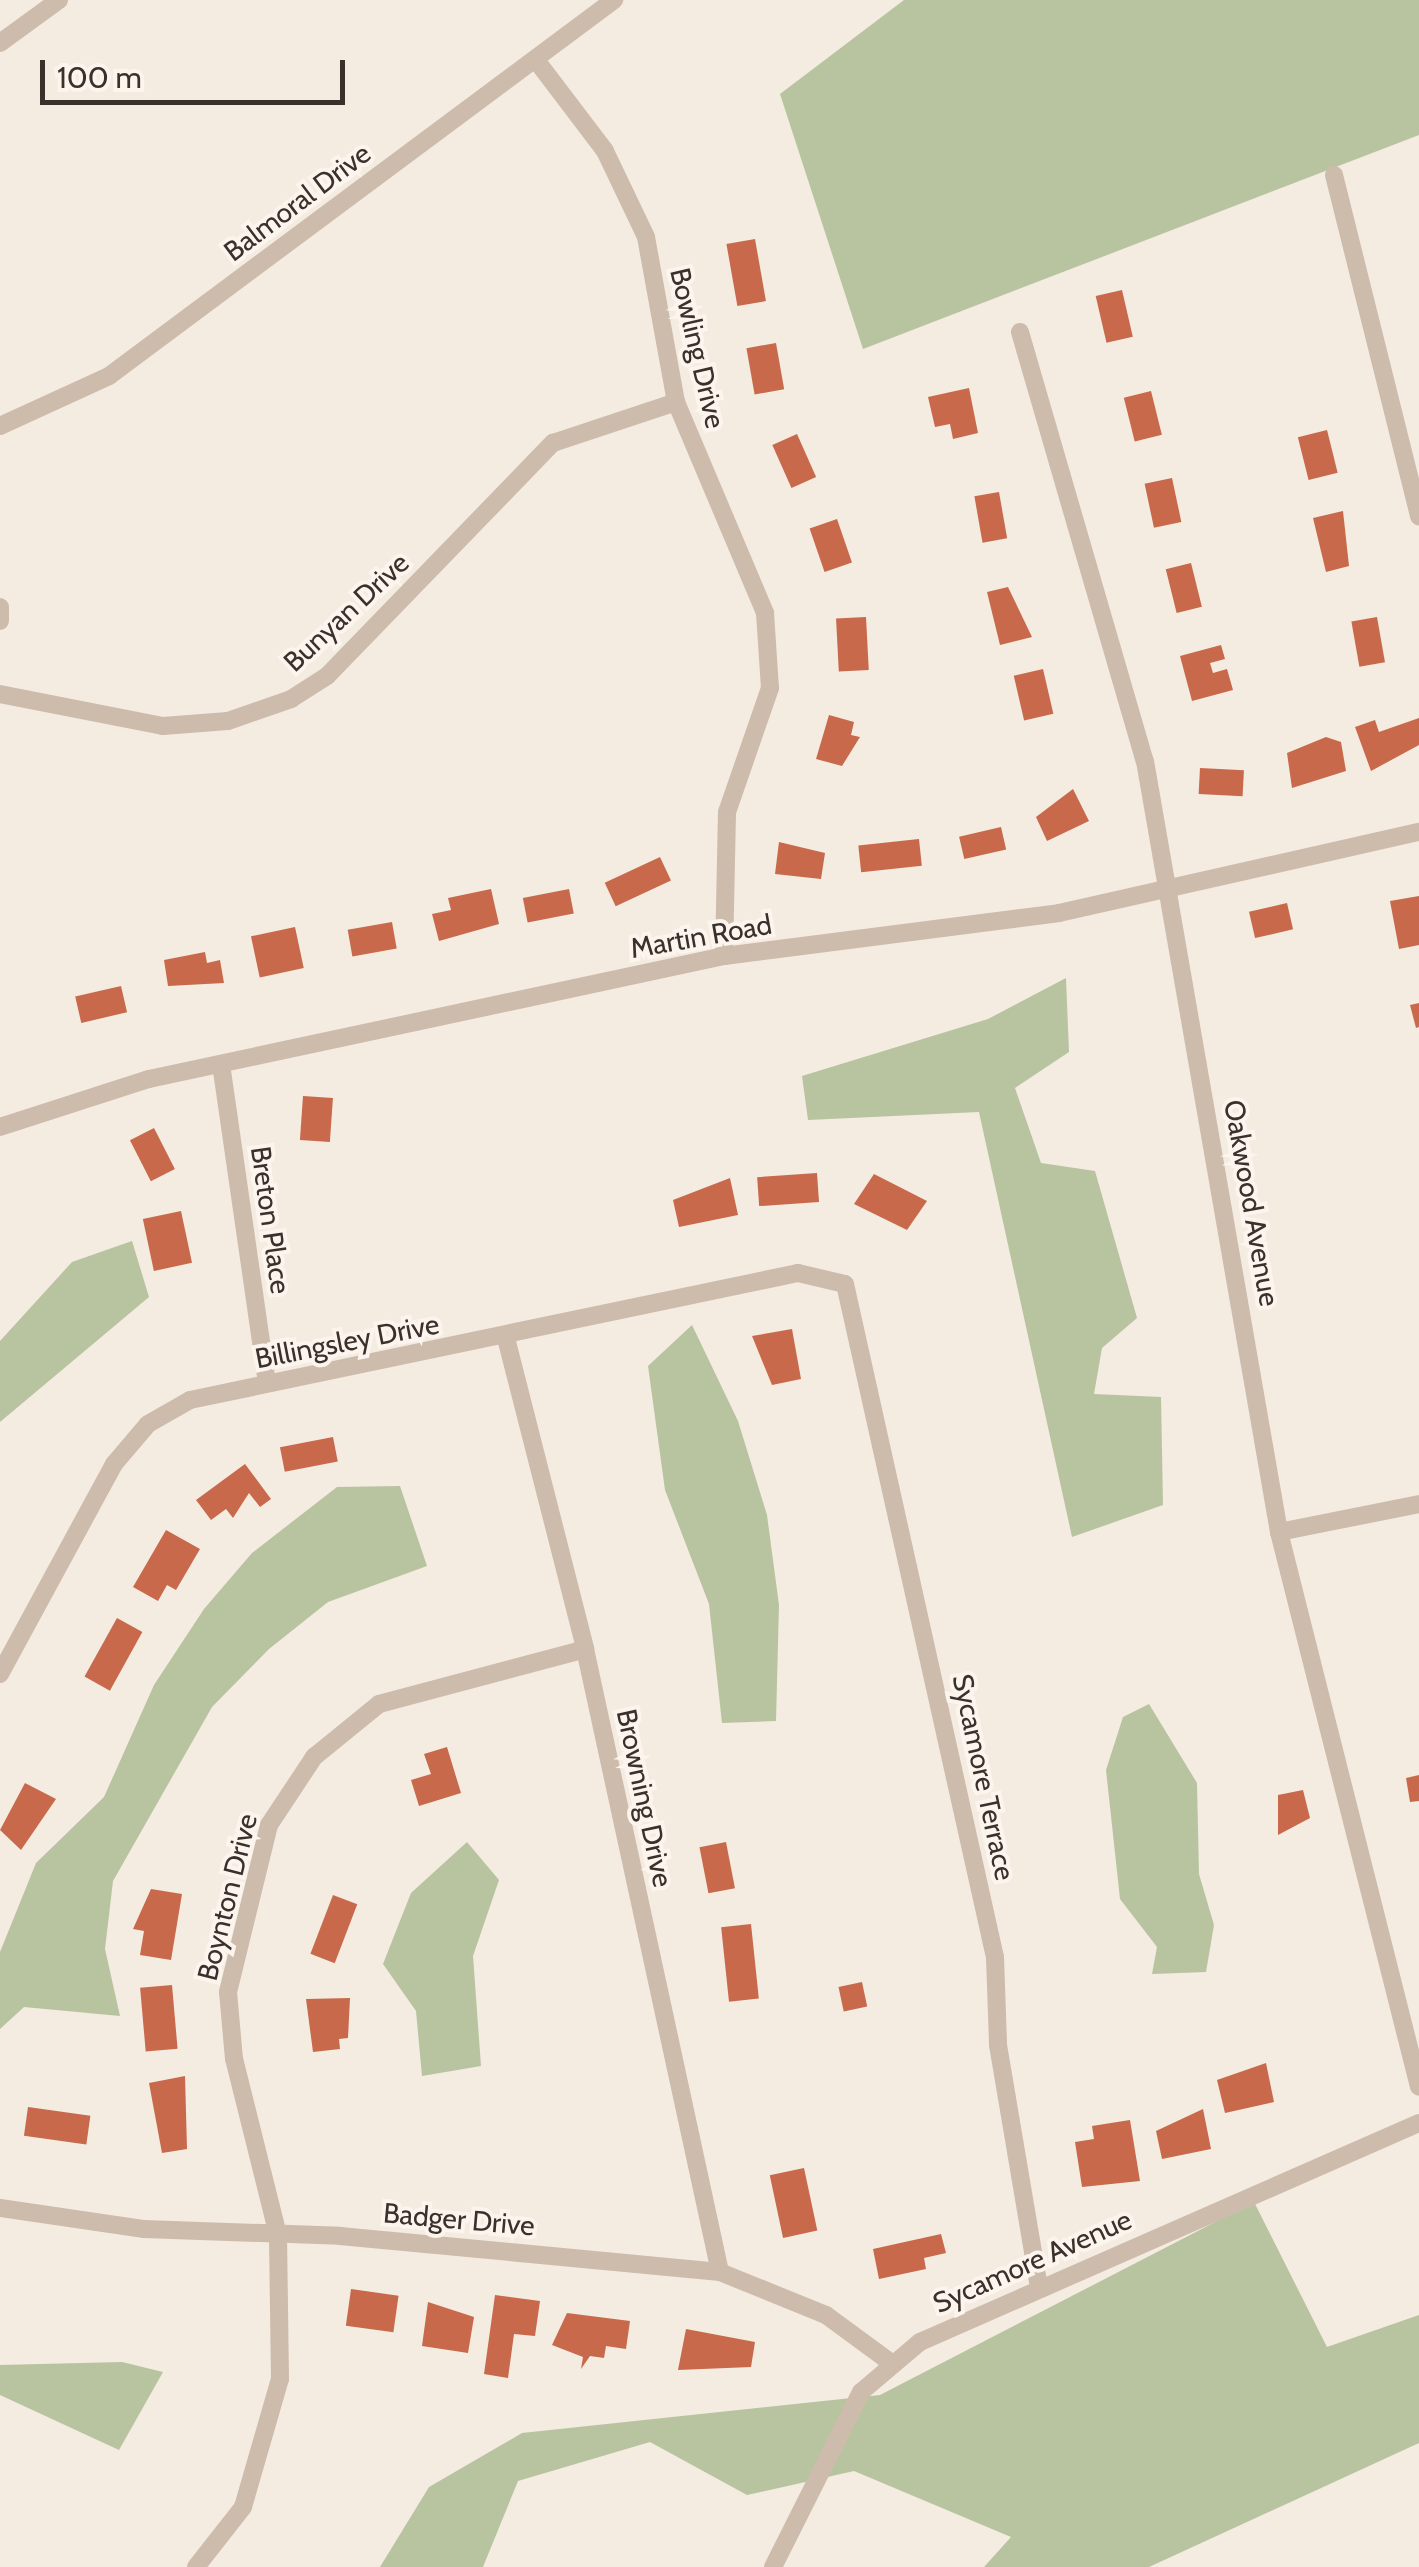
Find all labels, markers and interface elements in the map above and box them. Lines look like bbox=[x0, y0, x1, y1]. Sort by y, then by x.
scale bar bbox=[45, 40, 350, 102]
text: 100 m bbox=[57, 59, 142, 96]
street label: Balmoral Drive bbox=[217, 136, 377, 268]
street label: Bowling Drive bbox=[663, 265, 733, 431]
street label: Bunyan Drive bbox=[277, 546, 415, 678]
street label: Martin Road bbox=[628, 907, 774, 965]
street label: Oakwood Avenue bbox=[1217, 1097, 1287, 1309]
street label: Breton Place bbox=[244, 1144, 298, 1296]
street label: Billingsley Drive bbox=[252, 1307, 442, 1375]
street label: Sycamore Terrace bbox=[946, 1671, 1022, 1883]
street label: Browning Drive bbox=[610, 1706, 680, 1890]
street label: Boynton Drive bbox=[190, 1810, 264, 1984]
street label: Badger Drive bbox=[382, 2196, 536, 2242]
street label: Sycamore Avenue bbox=[928, 2202, 1136, 2320]

